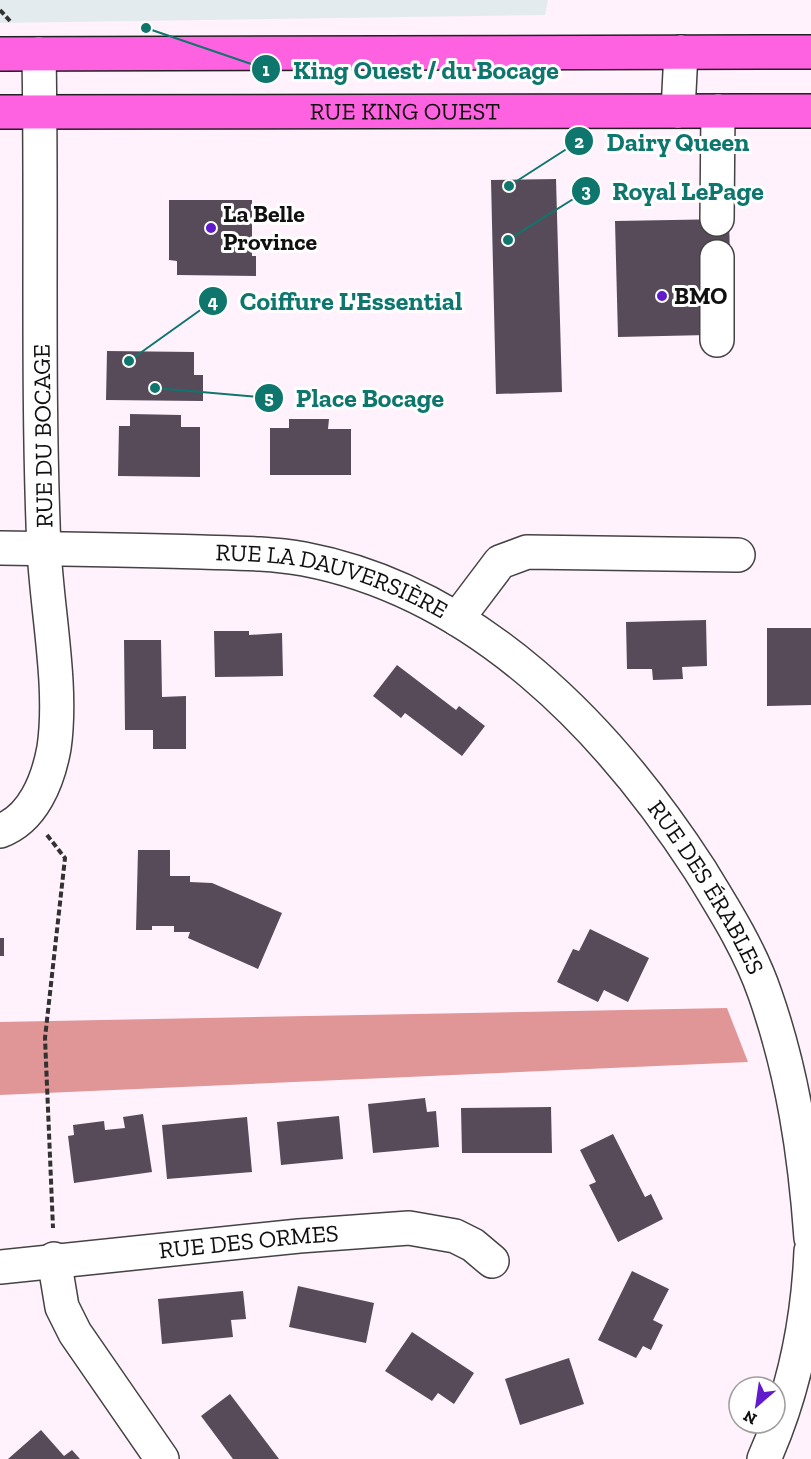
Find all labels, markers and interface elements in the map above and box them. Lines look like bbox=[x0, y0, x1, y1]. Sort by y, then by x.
callout: King Ouest / du Bocage bbox=[251, 47, 571, 91]
text: King Ouest / du Bocage bbox=[293, 54, 559, 86]
text: 1 bbox=[262, 59, 270, 81]
street label: RUE KING OUEST bbox=[310, 96, 500, 126]
callout: Dairy Queen bbox=[564, 119, 762, 163]
text: Dairy Queen bbox=[607, 126, 750, 158]
text: 2 bbox=[574, 131, 584, 153]
callout: Royal LePage bbox=[571, 169, 776, 213]
text: Royal LePage bbox=[612, 175, 764, 207]
text: 3 bbox=[581, 180, 591, 202]
place label: La Belle Province bbox=[223, 199, 318, 256]
marker: La Belle Province bbox=[204, 221, 218, 235]
callout: Coiffure L'Essential bbox=[198, 279, 474, 323]
place label: BMO bbox=[674, 281, 727, 310]
text: Coiffure L'Essential bbox=[240, 285, 462, 317]
marker: BMO bbox=[655, 289, 669, 303]
text: 4 bbox=[208, 291, 218, 313]
street label: RUE DU BOCAGE bbox=[26, 344, 59, 528]
callout: Place Bocage bbox=[254, 376, 456, 420]
text: Place Bocage bbox=[296, 382, 445, 414]
text: 5 bbox=[264, 387, 274, 409]
street label: RUE LA DAUVERSIÈRE bbox=[215, 537, 453, 624]
street label: RUE DES ÉRABLES bbox=[642, 794, 771, 979]
street label: RUE DES ORMES bbox=[157, 1218, 340, 1264]
north arrow bbox=[727, 1375, 787, 1435]
text: N bbox=[740, 1406, 760, 1429]

